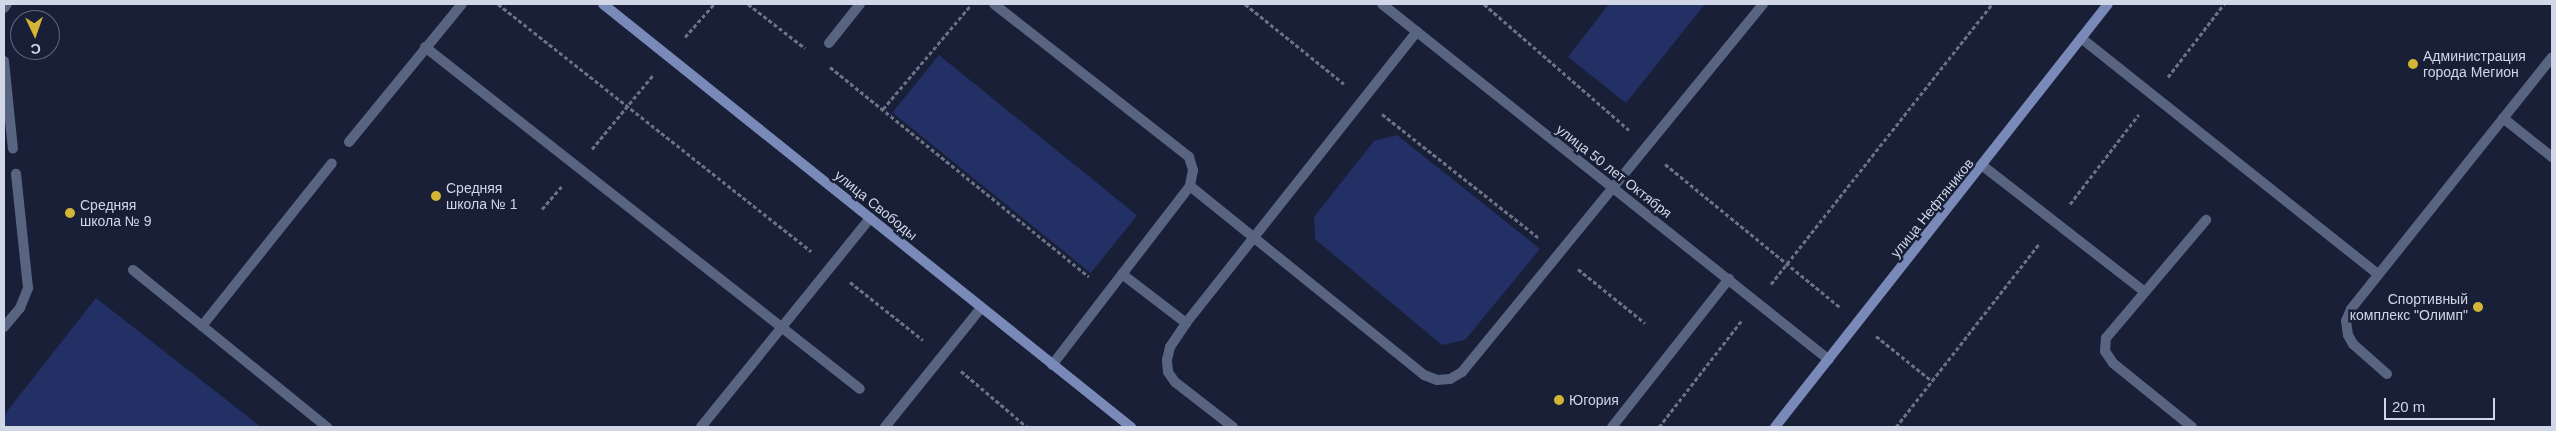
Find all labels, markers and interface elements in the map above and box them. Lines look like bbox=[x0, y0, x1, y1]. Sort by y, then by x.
north arrow bbox=[10, 10, 60, 60]
text: С bbox=[30, 41, 41, 57]
place label: Администрация города Мегион bbox=[2423, 48, 2526, 80]
marker: Администрация города Мегион bbox=[2407, 58, 2419, 70]
street label: улица 50 лет Октября bbox=[1553, 121, 1675, 221]
street label: улица Нефтяников bbox=[1887, 155, 1977, 261]
street label: улица Свободы bbox=[831, 167, 921, 243]
place label: Средняя школа № 1 bbox=[446, 180, 518, 212]
marker: Средняя школа № 1 bbox=[430, 190, 442, 202]
place label: Средняя школа № 9 bbox=[80, 197, 152, 230]
marker: Средняя школа № 9 bbox=[64, 207, 76, 219]
place label: Спортивный комплекс "Олимп" bbox=[2350, 291, 2468, 324]
marker: Спортивный комплекс "Олимп" bbox=[2472, 301, 2484, 313]
scale bar bbox=[2386, 388, 2497, 420]
place label: Югория bbox=[1569, 392, 1619, 408]
marker: Югория bbox=[1553, 394, 1565, 406]
text: 20 m bbox=[2392, 398, 2425, 415]

